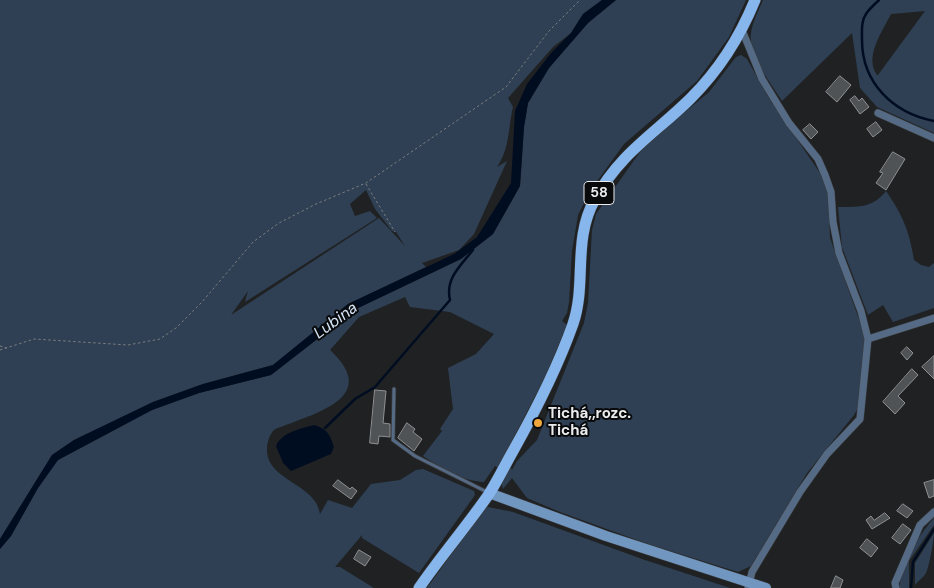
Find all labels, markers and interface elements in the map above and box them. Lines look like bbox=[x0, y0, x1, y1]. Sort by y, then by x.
road number: 58 bbox=[584, 182, 614, 204]
water label: Lubina bbox=[310, 299, 362, 343]
place label: Tichá,,rozc. Tichá bbox=[548, 405, 631, 440]
marker: Tichá,,rozc. Tichá bbox=[532, 417, 544, 429]

